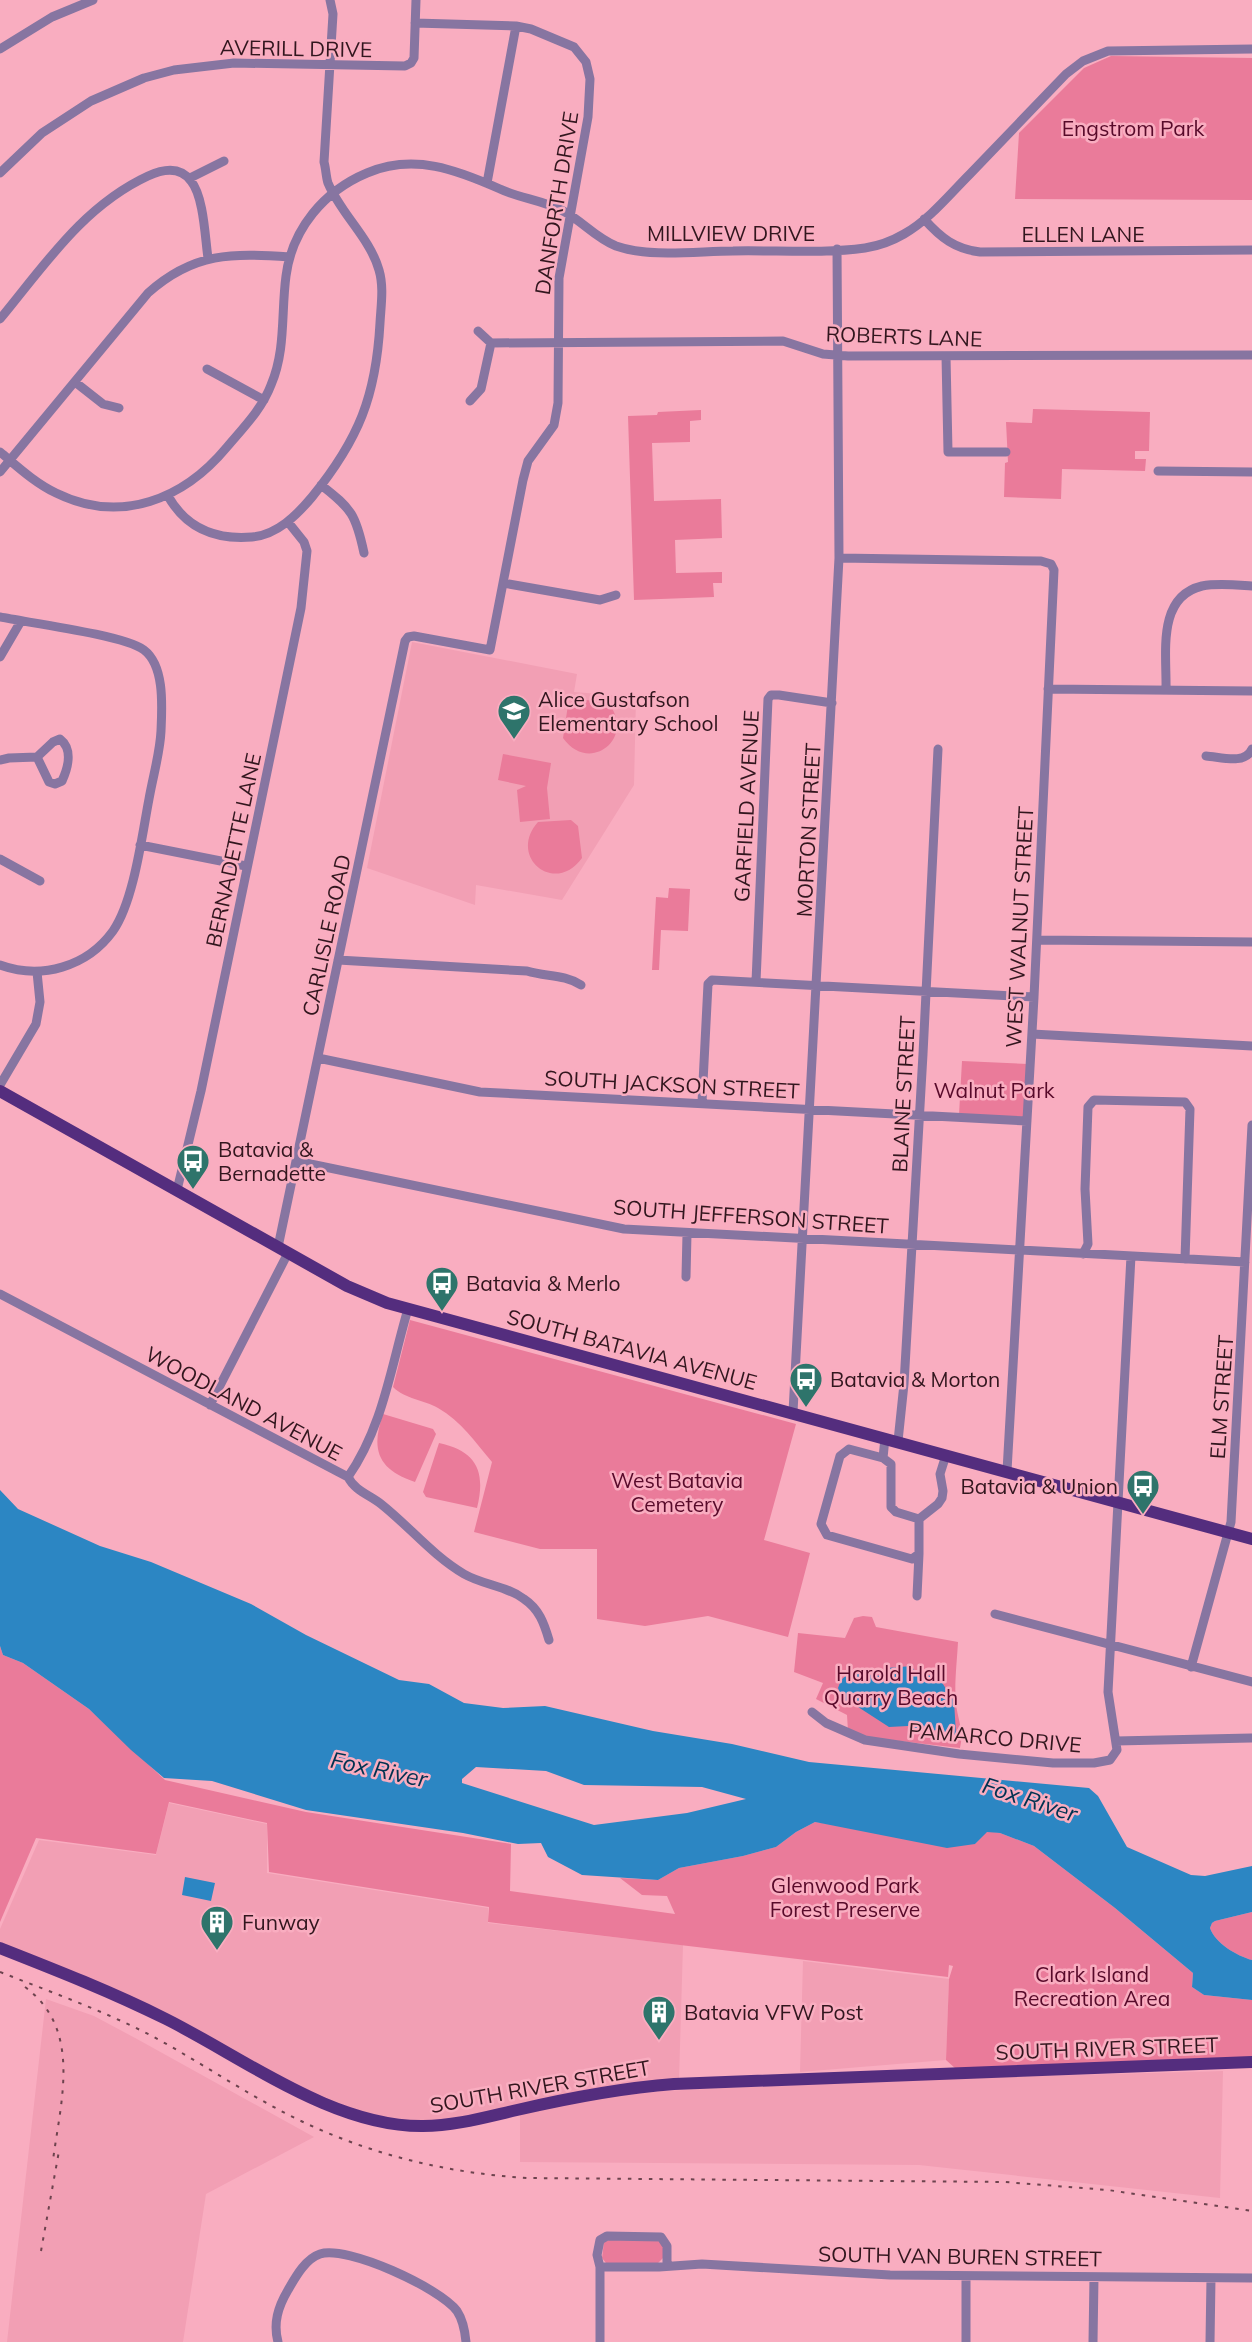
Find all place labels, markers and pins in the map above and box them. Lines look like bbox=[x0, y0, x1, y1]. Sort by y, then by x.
place label: Alice Gustafson Elementary School bbox=[538, 686, 719, 736]
school or university icon: Alice Gustafson Elementary School bbox=[495, 692, 533, 741]
place label: Batavia & Bernadette bbox=[218, 1136, 326, 1186]
bus stop icon: Batavia & Bernadette bbox=[174, 1142, 212, 1191]
bus stop icon: Batavia & Merlo bbox=[423, 1264, 461, 1313]
place label: Batavia & Merlo bbox=[466, 1270, 621, 1296]
bus stop icon: Batavia & Morton bbox=[787, 1360, 825, 1409]
place label: Batavia & Morton bbox=[830, 1366, 1000, 1392]
bus stop icon: Batavia & Union bbox=[1124, 1467, 1162, 1516]
place label: Batavia & Union bbox=[961, 1473, 1118, 1499]
building icon: Funway bbox=[198, 1903, 236, 1952]
place label: Funway bbox=[242, 1909, 320, 1935]
building icon: Batavia VFW Post bbox=[640, 1993, 678, 2042]
place label: Batavia VFW Post bbox=[684, 1999, 863, 2025]

